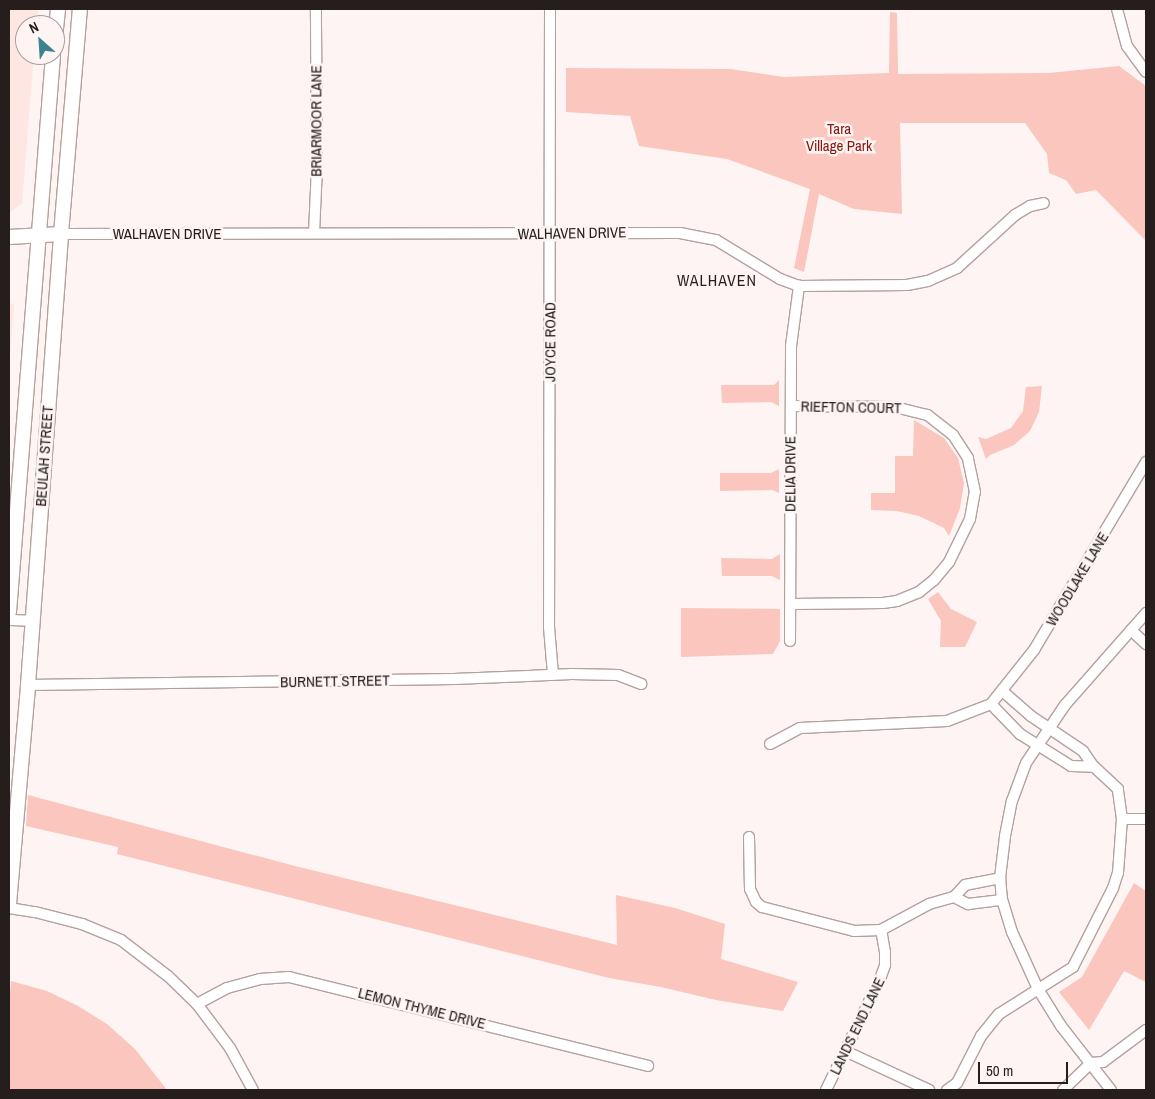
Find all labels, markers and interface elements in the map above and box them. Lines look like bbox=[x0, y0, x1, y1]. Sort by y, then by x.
north arrow bbox=[15, 15, 65, 65]
text: N bbox=[26, 18, 42, 37]
street label: BRIARMOOR LANE bbox=[307, 65, 325, 177]
park label: Tara Village Park bbox=[806, 119, 872, 154]
street label: WALHAVEN DRIVE bbox=[518, 223, 626, 243]
street label: WALHAVEN DRIVE bbox=[113, 225, 221, 243]
district label: WALHAVEN bbox=[676, 270, 758, 290]
street label: JOYCE ROAD bbox=[541, 302, 559, 382]
street label: RIEFTON COURT bbox=[800, 397, 902, 417]
street label: BEULAH STREET bbox=[31, 405, 57, 507]
street label: DELIA DRIVE bbox=[781, 436, 799, 512]
street label: WOODLAKE LANE bbox=[1042, 529, 1112, 629]
street label: BURNETT STREET bbox=[280, 671, 390, 691]
street label: LANDS END LANE bbox=[826, 974, 888, 1078]
street label: LEMON THYME DRIVE bbox=[356, 983, 488, 1033]
scale bar bbox=[980, 1052, 1070, 1084]
text: 50 m bbox=[986, 1060, 1013, 1081]

